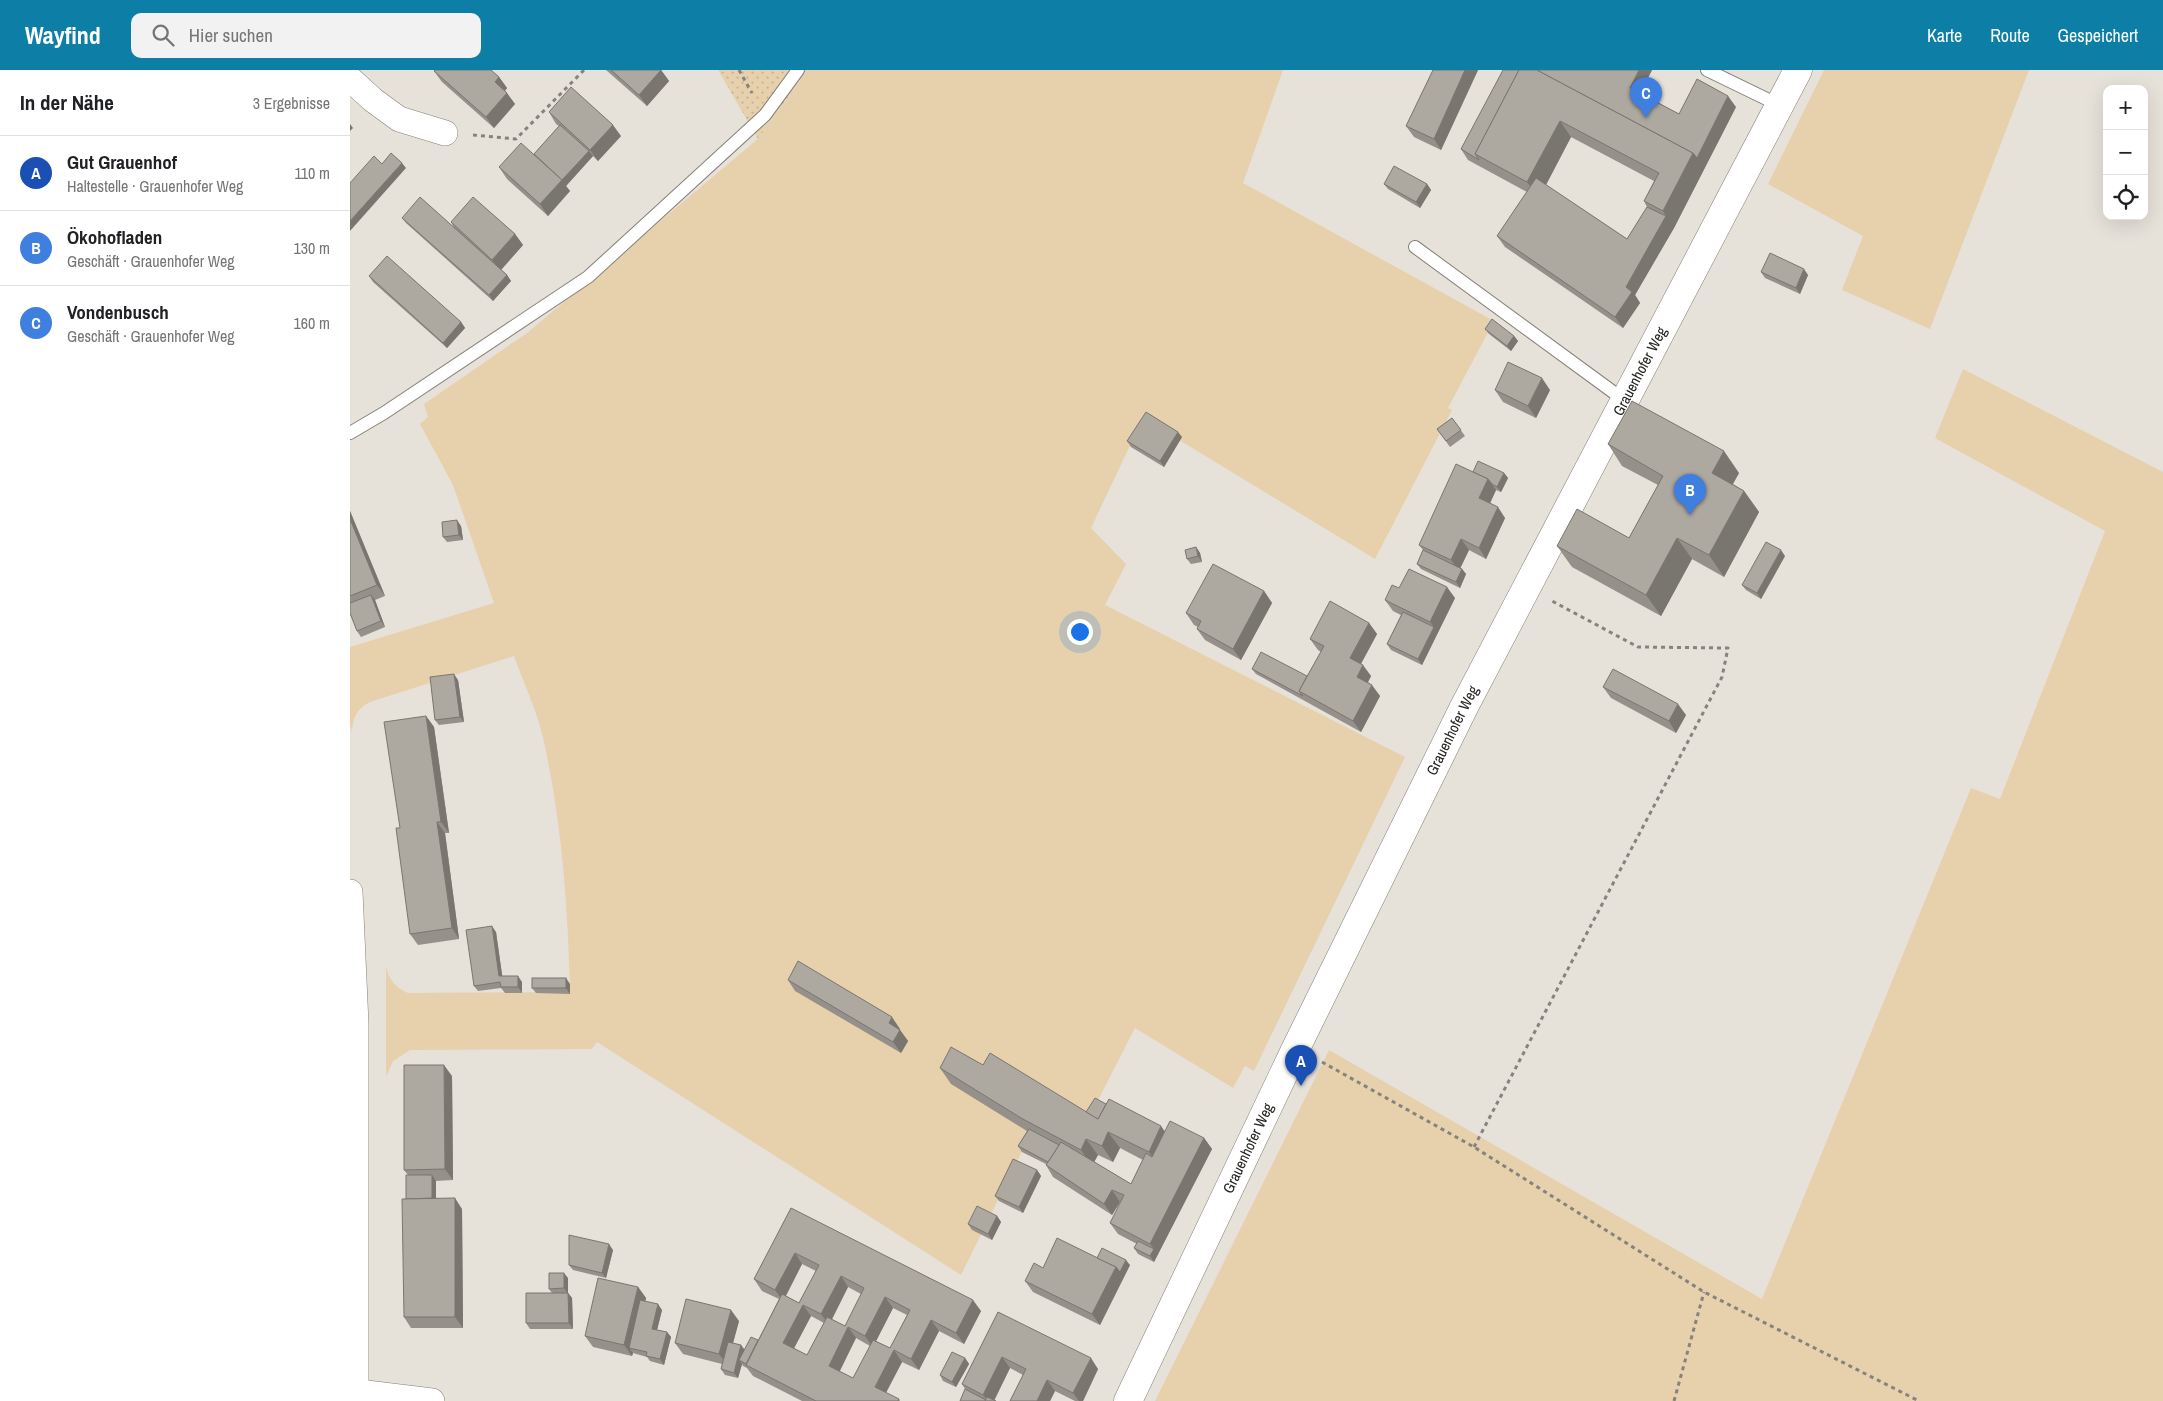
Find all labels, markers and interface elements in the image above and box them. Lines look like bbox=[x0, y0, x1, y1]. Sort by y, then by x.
search box bbox=[131, 13, 481, 58]
text: Wayfind bbox=[25, 19, 101, 51]
icon: search bbox=[149, 21, 177, 49]
text: Hier suchen bbox=[189, 22, 273, 48]
text: Karte bbox=[1927, 23, 1962, 48]
text: Route bbox=[1990, 23, 2030, 48]
text: Gespeichert bbox=[2058, 23, 2138, 48]
pin: C bbox=[1630, 77, 1662, 118]
map controls bbox=[2103, 85, 2148, 220]
button: + bbox=[2103, 85, 2148, 130]
text: In der Nähe bbox=[20, 88, 114, 117]
text: 3 Ergebnisse bbox=[253, 92, 330, 114]
button: − bbox=[2103, 130, 2148, 175]
text: Gut Grauenhof bbox=[67, 149, 177, 175]
text: A bbox=[31, 162, 41, 184]
text: 110 m bbox=[294, 162, 330, 184]
text: Haltestelle · Grauenhofer Weg bbox=[67, 175, 243, 197]
button: locate bbox=[2103, 175, 2148, 220]
text: Ökohofladen bbox=[67, 224, 162, 250]
text: B bbox=[31, 237, 41, 259]
text: 130 m bbox=[294, 237, 330, 259]
text: Geschäft · Grauenhofer Weg bbox=[67, 250, 235, 272]
text: Vondenbusch bbox=[67, 299, 169, 325]
text: C bbox=[31, 312, 41, 334]
text: 160 m bbox=[294, 312, 330, 334]
street label: Grauenhofer Weg bbox=[1608, 323, 1672, 419]
text: Geschäft · Grauenhofer Weg bbox=[67, 325, 235, 347]
pin: B bbox=[1674, 474, 1706, 515]
your location bbox=[1067, 619, 1093, 645]
street label: Grauenhofer Weg bbox=[1421, 682, 1483, 779]
pin: A bbox=[1285, 1045, 1317, 1086]
street label: Grauenhofer Weg bbox=[1217, 1099, 1278, 1197]

